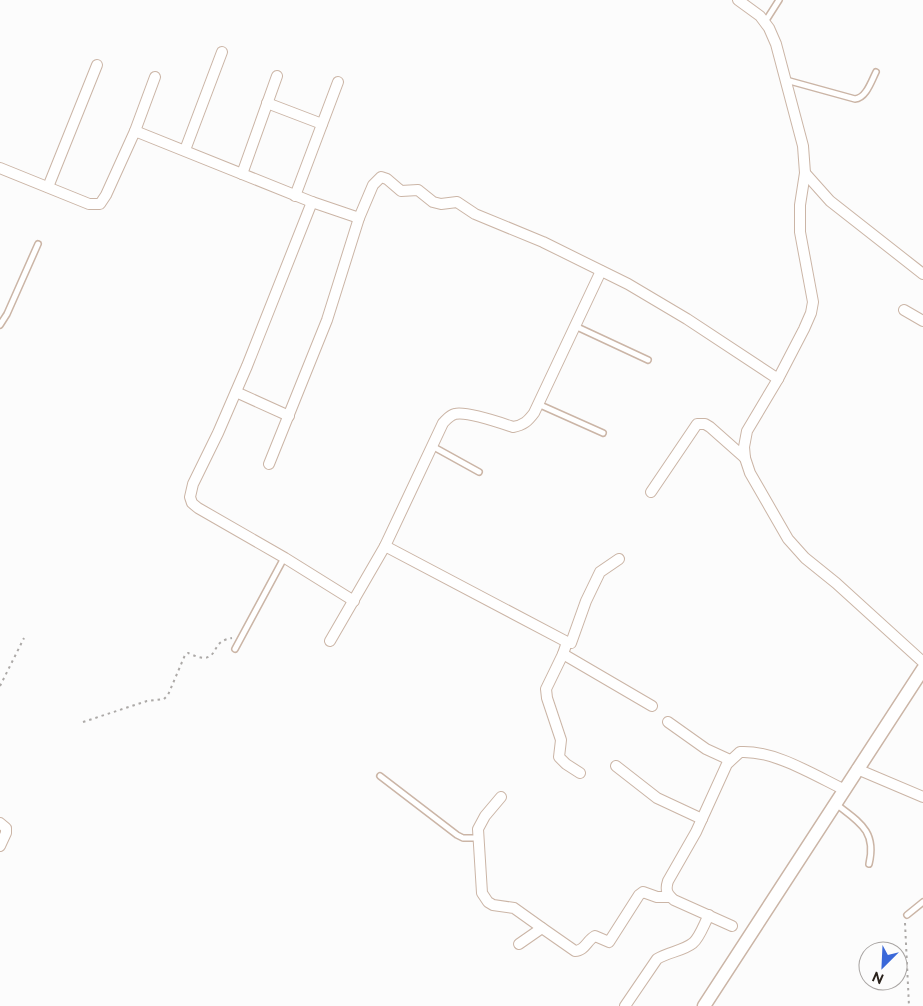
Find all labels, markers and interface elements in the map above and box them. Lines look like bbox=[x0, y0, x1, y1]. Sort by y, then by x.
north arrow bbox=[858, 941, 908, 991]
text: N bbox=[870, 968, 886, 987]

